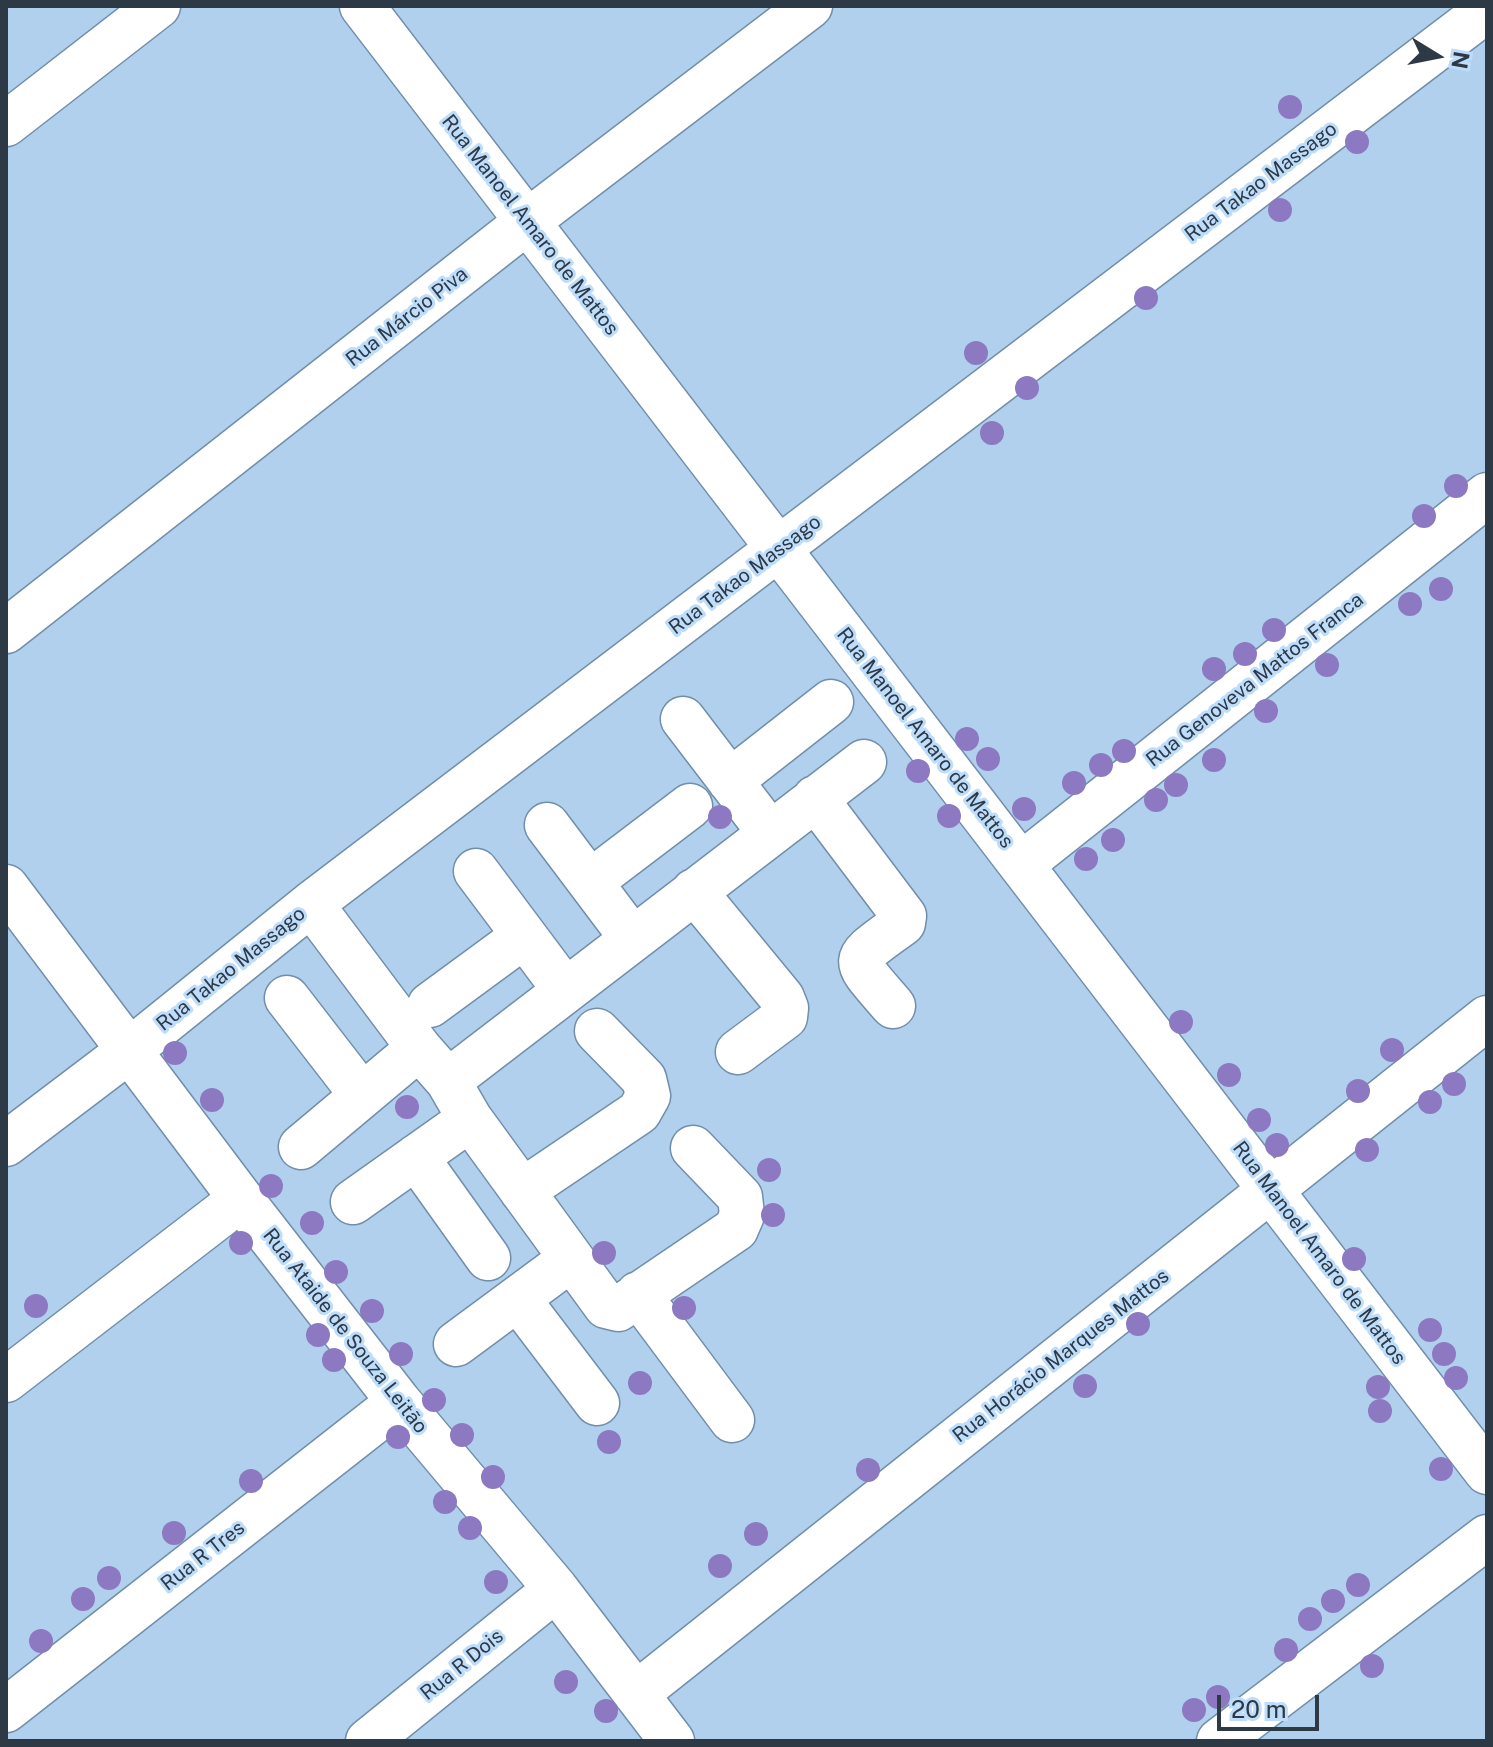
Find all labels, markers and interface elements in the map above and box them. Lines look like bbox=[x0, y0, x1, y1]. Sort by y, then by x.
north arrow bbox=[1397, 16, 1477, 96]
text: N bbox=[1446, 49, 1475, 71]
street label: Rua Manoel Amaro de Mattos bbox=[436, 110, 624, 340]
street label: Rua Takao Massago bbox=[1180, 117, 1342, 247]
street label: Rua Márcio Piva bbox=[341, 262, 473, 372]
street label: Rua Takao Massago bbox=[664, 510, 826, 640]
street label: Rua Genoveva Mattos Franca bbox=[1142, 588, 1368, 772]
street label: Rua Manoel Amaro de Mattos bbox=[831, 623, 1019, 853]
street label: Rua Takao Massago bbox=[152, 902, 310, 1036]
street label: Rua Manoel Amaro de Mattos bbox=[1227, 1137, 1411, 1369]
street label: Rua Ataide de Souza Leitão bbox=[258, 1224, 432, 1438]
street label: Rua Horácio Marques Mattos bbox=[948, 1264, 1174, 1448]
street label: Rua R Tres bbox=[156, 1516, 250, 1596]
street label: Rua R Dois bbox=[416, 1624, 508, 1706]
scale bar bbox=[1221, 1679, 1323, 1729]
text: 20 m bbox=[1231, 1695, 1287, 1723]

